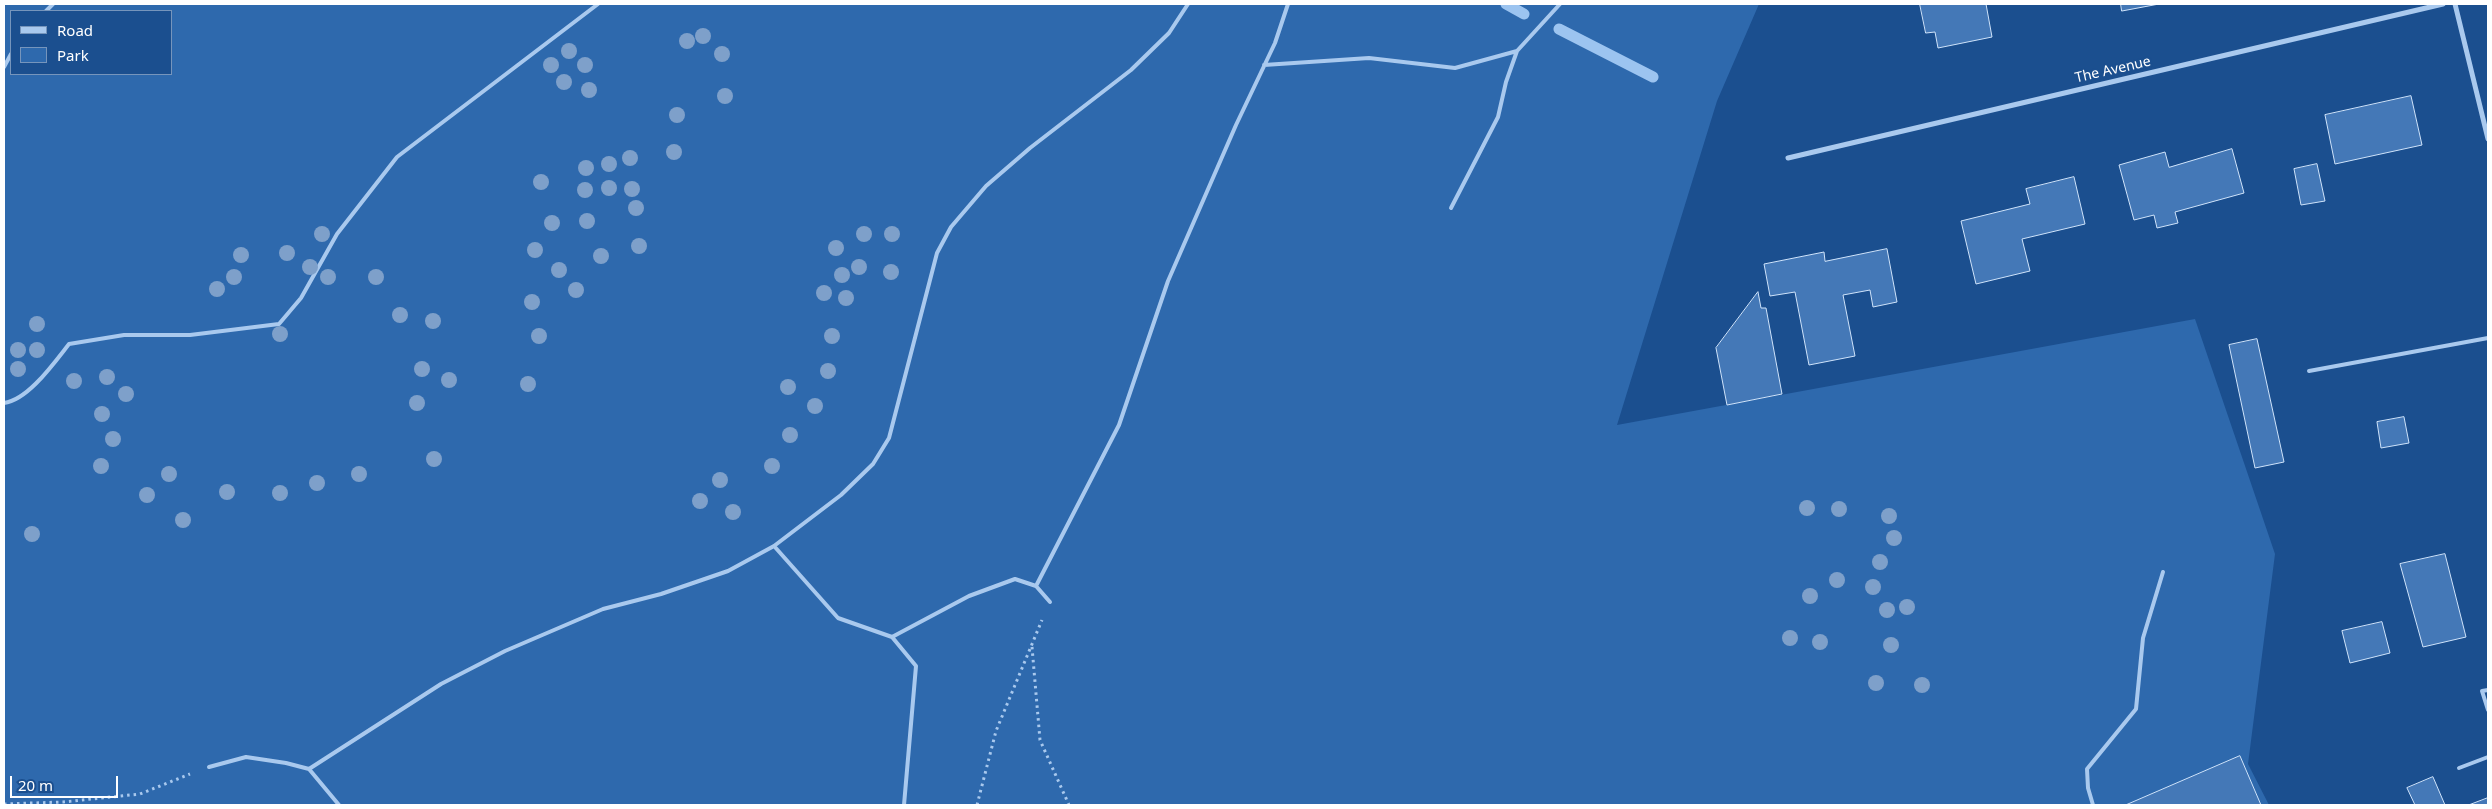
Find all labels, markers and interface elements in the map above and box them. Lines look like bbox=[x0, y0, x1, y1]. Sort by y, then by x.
legend bbox=[10, 10, 172, 75]
text: Road bbox=[57, 20, 93, 40]
text: Park bbox=[57, 45, 89, 65]
street label: The Avenue bbox=[2074, 53, 2152, 87]
scale bar bbox=[12, 766, 120, 798]
text: 20 m bbox=[18, 775, 53, 795]

